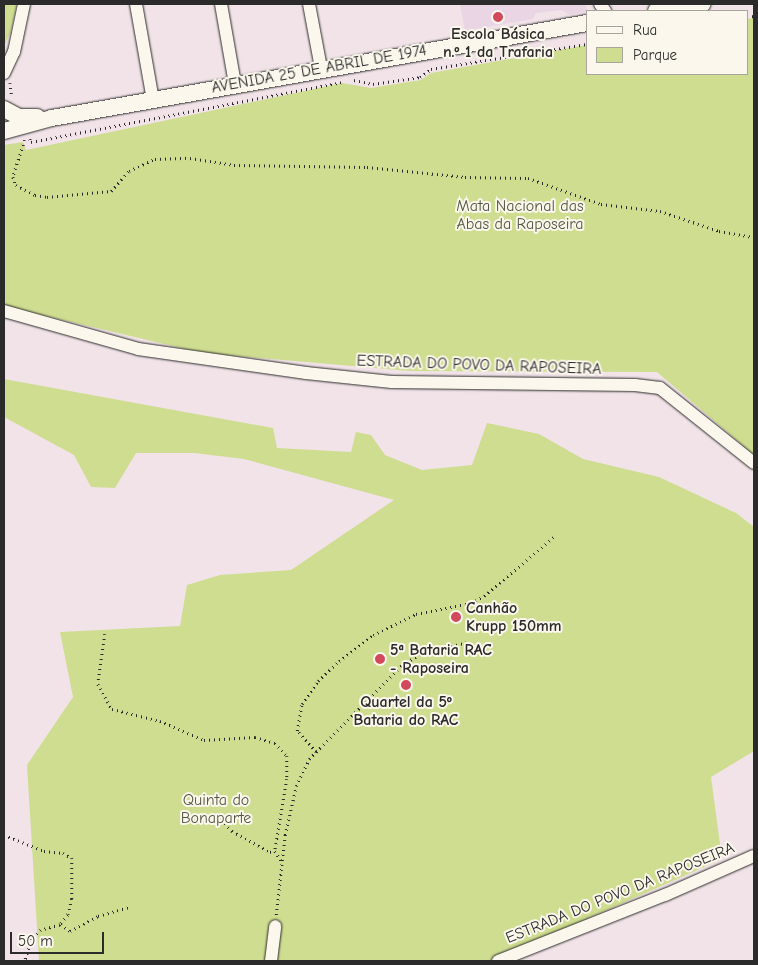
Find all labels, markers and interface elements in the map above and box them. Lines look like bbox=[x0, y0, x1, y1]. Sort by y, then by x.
legend bbox=[586, 10, 748, 75]
marker: Escola Básica n.º 1 da Trafaria bbox=[492, 11, 504, 23]
text: Rua bbox=[633, 21, 657, 39]
place label: Escola Básica n.º 1 da Trafaria bbox=[443, 24, 553, 62]
street label: AVENIDA 25 DE ABRIL DE 1974 bbox=[210, 41, 428, 97]
text: Parque bbox=[633, 46, 677, 64]
park label: Mata Nacional das Abas da Raposeira bbox=[456, 196, 584, 234]
street label: ESTRADA DO POVO DA RAPOSEIRA bbox=[356, 351, 602, 379]
place label: Canhão Krupp 150mm bbox=[466, 598, 562, 636]
marker: Canhão Krupp 150mm bbox=[450, 611, 462, 623]
place label: 5ª Bataria RAC - Raposeira bbox=[390, 640, 492, 678]
marker: 5ª Bataria RAC - Raposeira bbox=[374, 653, 386, 665]
marker: Quartel da 5º Bataria do RAC bbox=[400, 679, 412, 691]
place label: Quartel da 5º Bataria do RAC bbox=[354, 692, 458, 730]
park label: Quinta do Bonaparte bbox=[181, 790, 251, 828]
street label: ESTRADA DO POVO DA RAPOSEIRA bbox=[503, 838, 737, 948]
scale bar bbox=[12, 922, 106, 954]
text: 50 m bbox=[18, 932, 53, 950]

